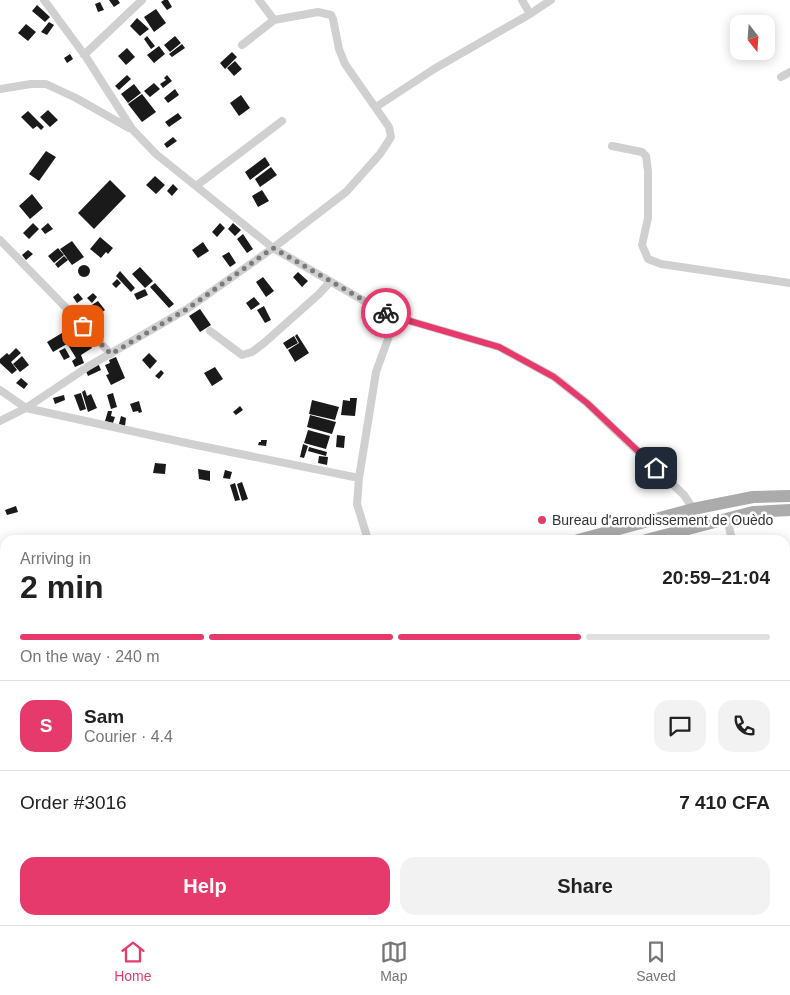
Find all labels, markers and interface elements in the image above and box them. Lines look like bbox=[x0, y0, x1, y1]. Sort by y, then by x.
north arrow bbox=[730, 15, 775, 60]
map controls bbox=[730, 15, 775, 60]
courier bbox=[361, 288, 411, 338]
icon: bike bbox=[372, 299, 400, 327]
pin bbox=[62, 305, 104, 347]
icon: bag bbox=[69, 312, 97, 340]
pin bbox=[635, 447, 677, 489]
icon: home bbox=[642, 454, 670, 482]
place label: Bureau d'arrondissement de Ouèdo bbox=[552, 512, 774, 528]
marker: Bureau d'arrondissement de Ouèdo bbox=[536, 514, 548, 526]
text: Arriving in bbox=[20, 550, 91, 567]
text: 20:59–21:04 bbox=[662, 567, 770, 588]
text: 2 min bbox=[20, 569, 104, 605]
text: On the way · 240 m bbox=[20, 648, 160, 665]
button: chat bbox=[654, 700, 706, 752]
button: phone bbox=[718, 700, 770, 752]
text: Sam bbox=[84, 706, 124, 727]
text: S bbox=[40, 715, 52, 736]
text: Courier · 4.4 bbox=[84, 728, 173, 745]
text: Order #3016 bbox=[20, 792, 127, 813]
text: 7 410 CFA bbox=[679, 792, 770, 813]
button: Help bbox=[20, 857, 390, 915]
button: Share bbox=[400, 857, 770, 915]
tab: Home bbox=[114, 938, 152, 984]
tab: Map bbox=[380, 938, 408, 984]
tab: Saved bbox=[636, 938, 676, 984]

